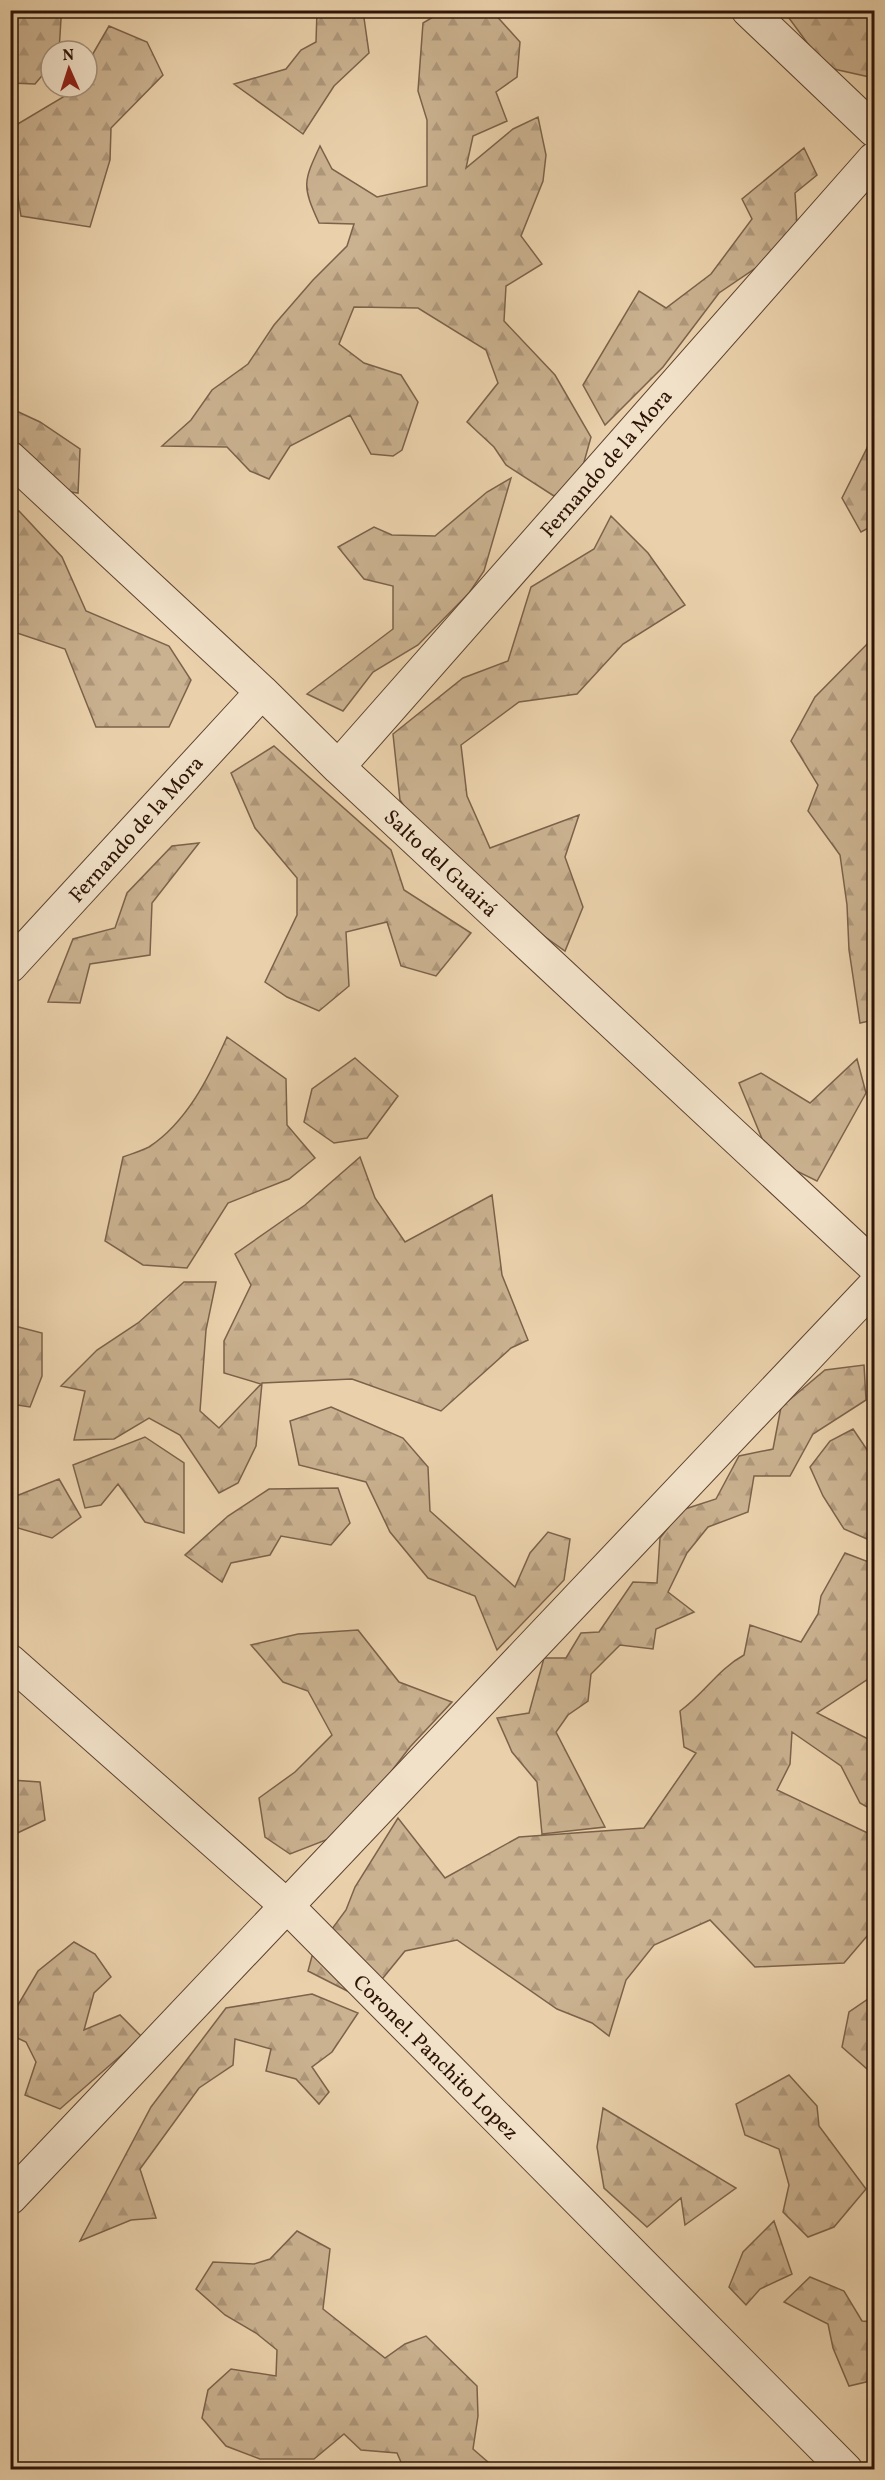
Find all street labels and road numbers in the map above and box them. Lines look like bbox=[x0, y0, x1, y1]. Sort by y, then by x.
street label: Fernando de la Mora bbox=[534, 383, 680, 545]
street label: Fernando de la Mora bbox=[63, 750, 211, 910]
street label: Salto del Guairá bbox=[377, 804, 503, 925]
street label: Coronel. Panchito Lopez bbox=[346, 1969, 524, 2147]

